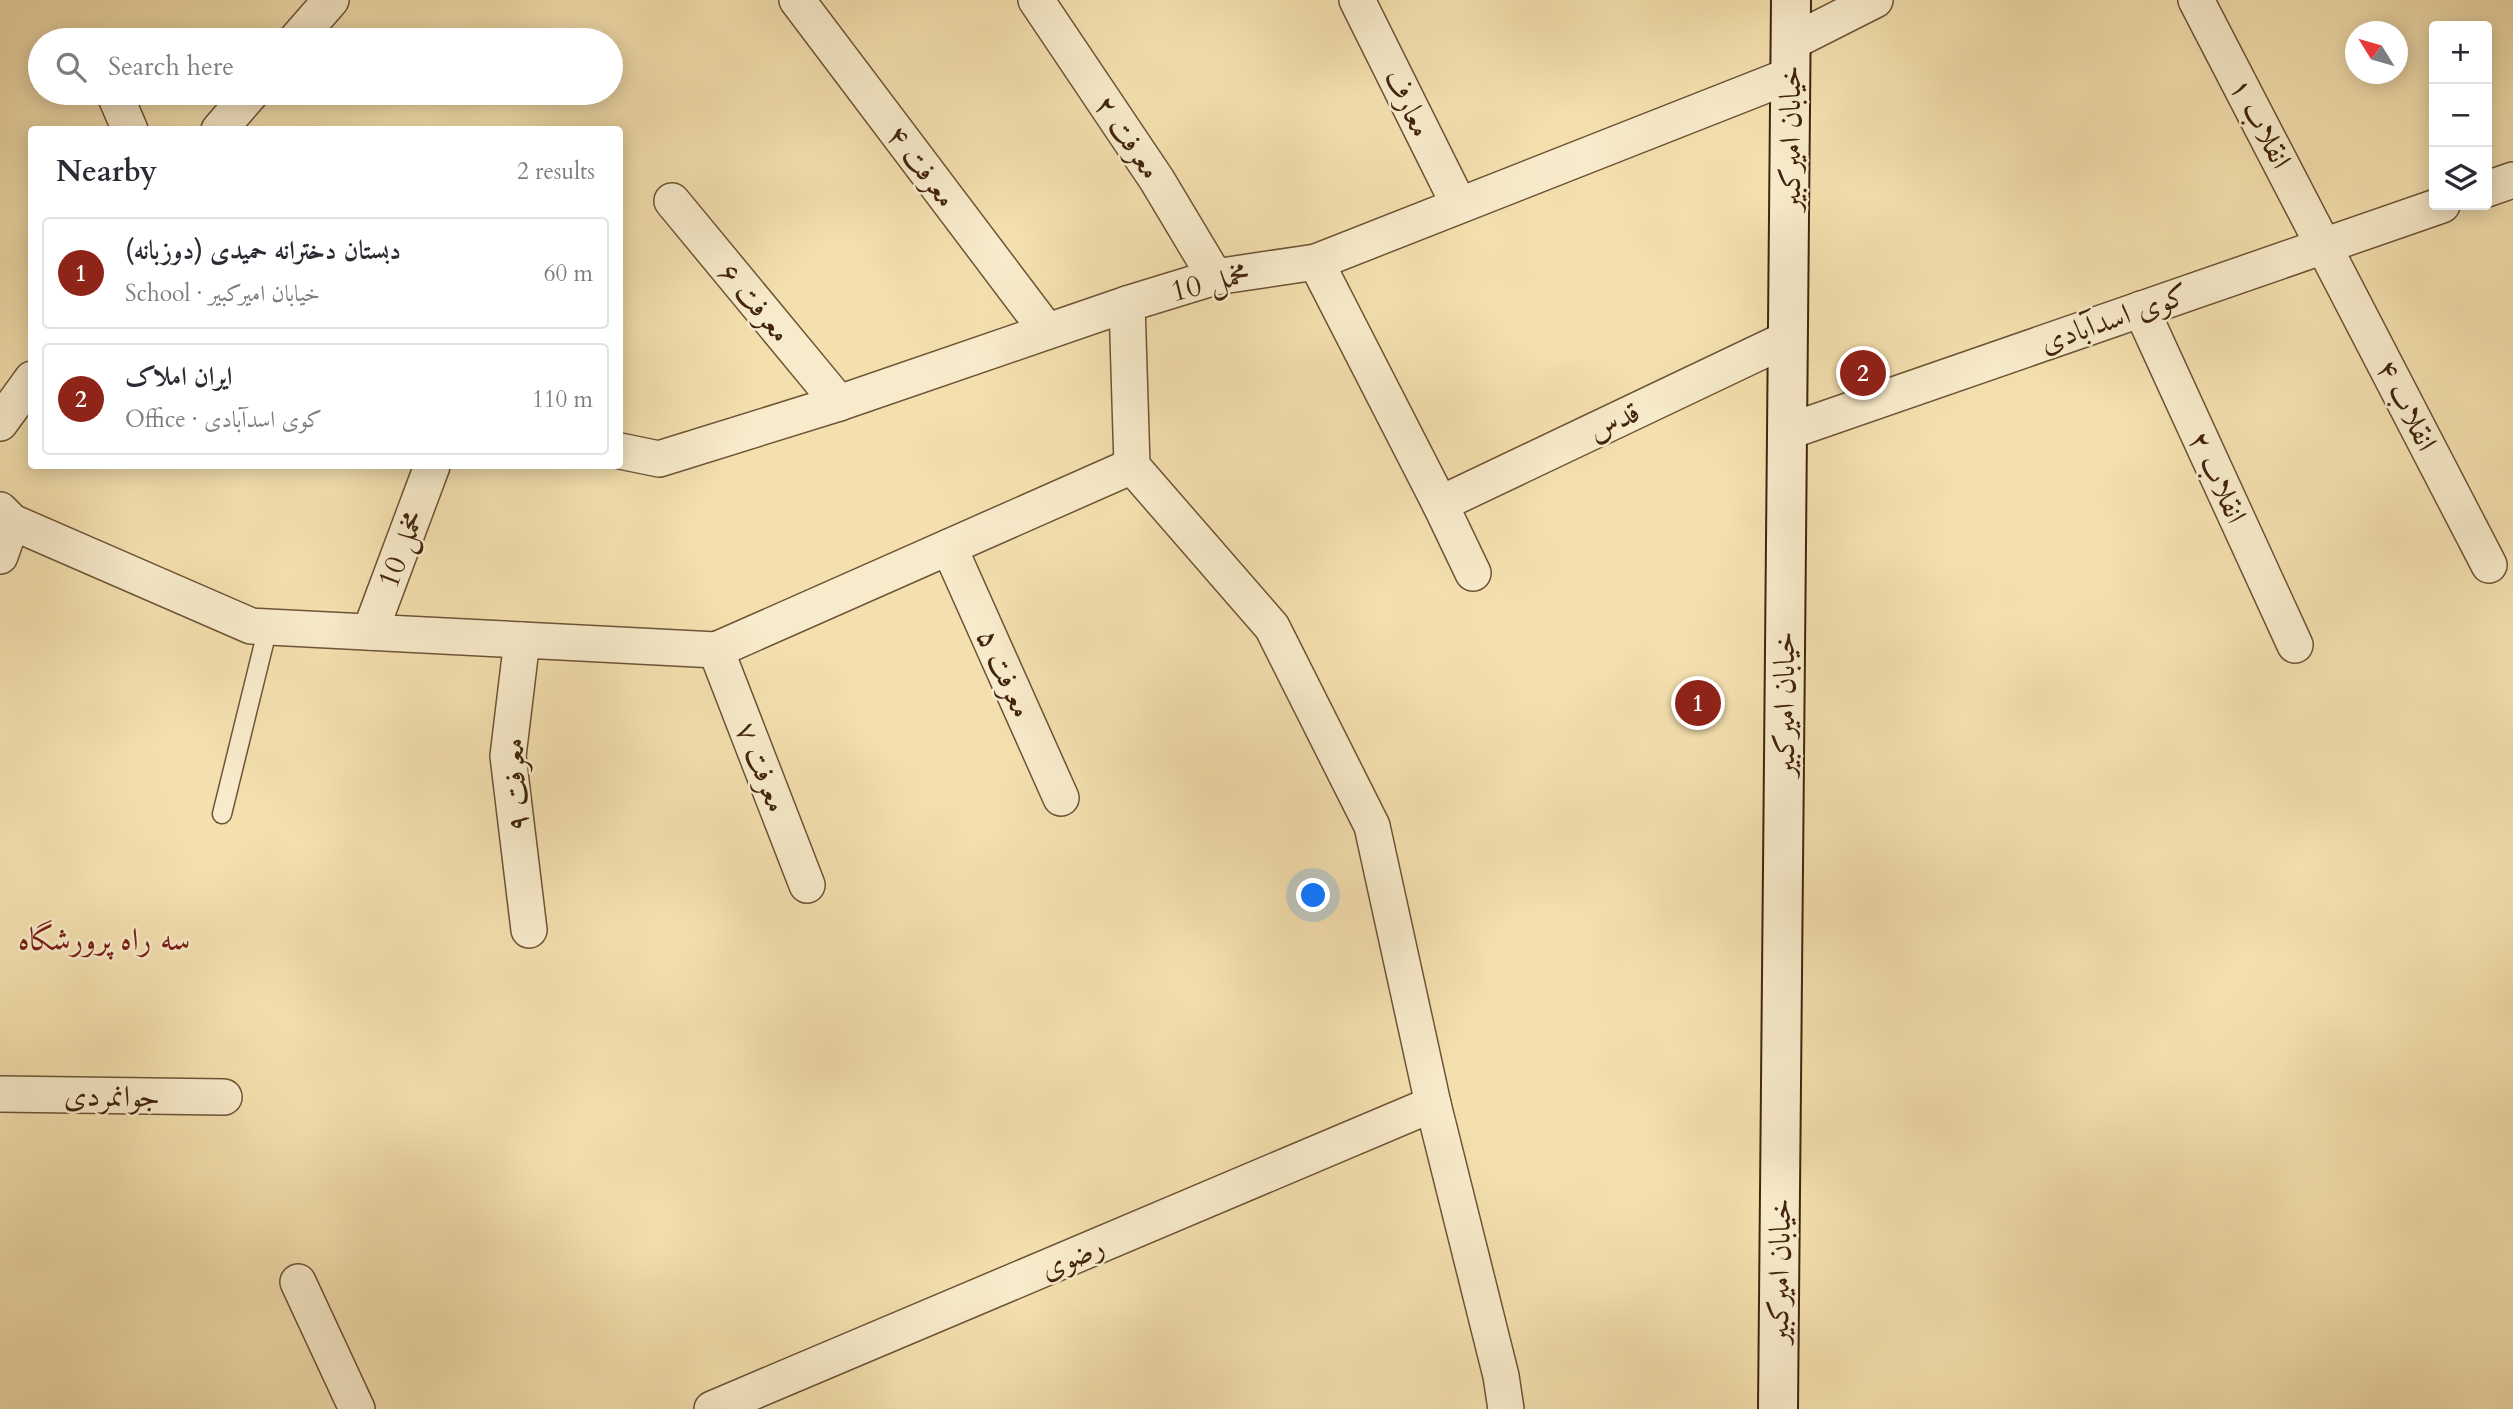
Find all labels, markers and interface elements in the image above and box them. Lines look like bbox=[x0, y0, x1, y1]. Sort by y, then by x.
north arrow bbox=[2345, 21, 2408, 84]
map controls bbox=[2429, 21, 2492, 210]
button: + bbox=[2429, 21, 2492, 84]
search box bbox=[28, 28, 623, 105]
icon: search bbox=[52, 48, 90, 86]
text: Search here bbox=[108, 49, 234, 84]
street label: معارف bbox=[1374, 62, 1442, 144]
street label: خیابان امیرکبیر bbox=[1770, 65, 1811, 214]
street label: انقلاب ۱ bbox=[2220, 70, 2302, 176]
button: − bbox=[2429, 84, 2492, 147]
street label: معرفت ۲ bbox=[1084, 87, 1171, 188]
street label: معرفت ۴ bbox=[877, 116, 966, 216]
button: layers bbox=[2429, 147, 2492, 210]
text: Nearby bbox=[56, 151, 157, 192]
text: 2 results bbox=[517, 156, 595, 187]
text: دبستان دخترانه حمیدی (دوزبانه) bbox=[125, 233, 401, 268]
street label: معرفت ۶ bbox=[709, 253, 801, 351]
street label: مخمل 10 bbox=[1166, 253, 1254, 312]
text: 1 bbox=[75, 258, 87, 289]
text: 60 m bbox=[544, 258, 593, 289]
street label: کوی اسدآبادی bbox=[2035, 274, 2194, 363]
text: School · خیابان امیرکبیر bbox=[125, 278, 320, 309]
pin: 2 bbox=[1840, 347, 1886, 399]
street label: انقلاب ۴ bbox=[2366, 352, 2447, 458]
text: ایران املاک bbox=[125, 359, 233, 394]
text: 2 bbox=[75, 384, 87, 415]
text: 110 m bbox=[532, 384, 593, 415]
street label: قدس bbox=[1582, 392, 1647, 451]
text: Office · کوی اسدآبادی bbox=[125, 404, 322, 435]
street label: انقلاب ۲ bbox=[2178, 424, 2257, 530]
street label: مخمل 10 bbox=[368, 504, 435, 594]
street label: معرفت ۵ bbox=[967, 622, 1042, 724]
street label: خیابان امیرکبیر bbox=[1764, 631, 1805, 780]
pin: 1 bbox=[1675, 677, 1721, 729]
street label: معرفت ۷ bbox=[726, 716, 797, 818]
street label: معرفت ۹ bbox=[493, 737, 538, 833]
your location bbox=[1296, 878, 1330, 912]
district label: سه راه پرورشگاه bbox=[18, 918, 190, 962]
street label: جوانمردی bbox=[63, 1075, 161, 1118]
street label: خیابان امیرکبیر bbox=[1758, 1198, 1801, 1347]
street label: رضوی bbox=[1034, 1226, 1111, 1289]

